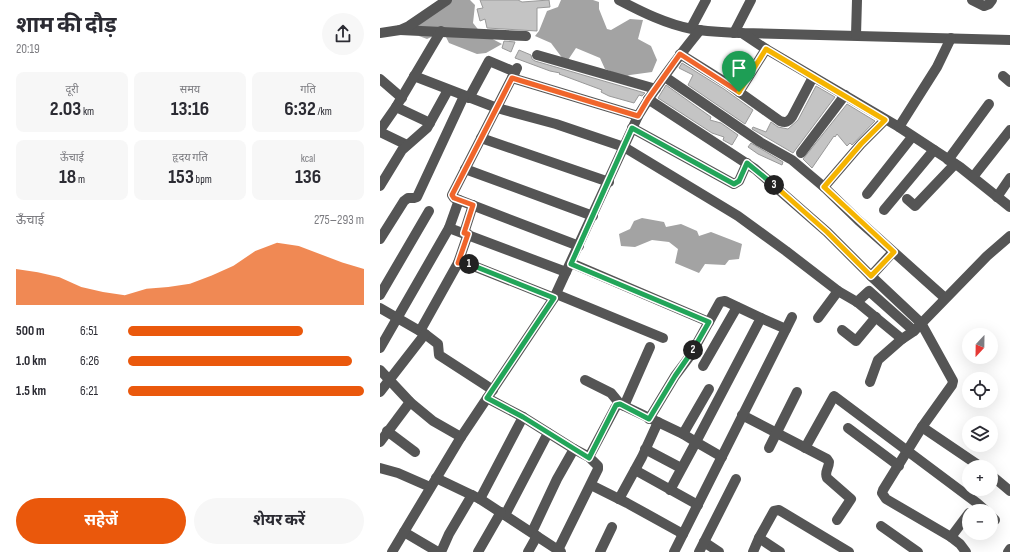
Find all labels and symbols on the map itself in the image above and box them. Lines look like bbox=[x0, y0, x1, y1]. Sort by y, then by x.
pin bbox=[722, 51, 756, 92]
pin: 3 bbox=[764, 175, 784, 195]
pin: 1 bbox=[459, 254, 479, 274]
north arrow bbox=[962, 328, 998, 364]
pin: 2 bbox=[683, 340, 703, 360]

